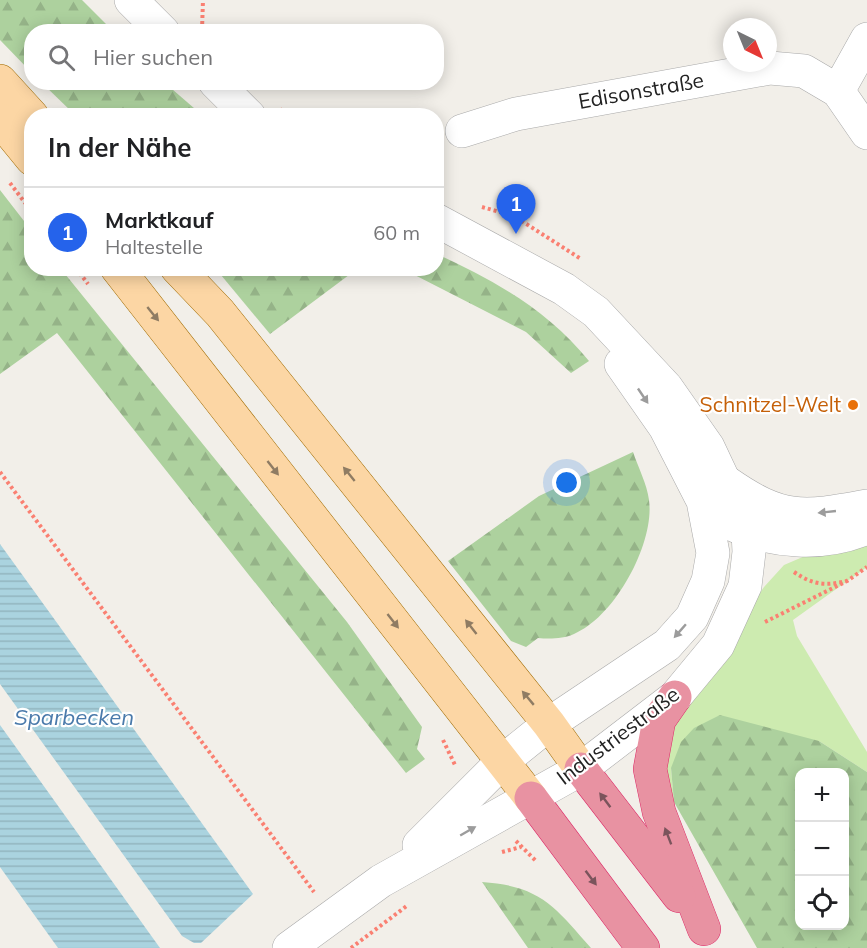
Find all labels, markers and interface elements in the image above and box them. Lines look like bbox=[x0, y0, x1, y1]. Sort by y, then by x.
north arrow bbox=[723, 18, 777, 72]
search box bbox=[24, 24, 444, 90]
icon: search bbox=[45, 41, 78, 74]
text: Hier suchen bbox=[93, 43, 213, 71]
street label: Edisonstraße bbox=[576, 66, 706, 114]
text: In der Nähe bbox=[48, 131, 192, 164]
pin: 1 bbox=[496, 184, 536, 234]
text: Marktkauf bbox=[105, 206, 213, 234]
text: 1 bbox=[62, 220, 74, 245]
text: 60 m bbox=[373, 220, 420, 245]
text: Haltestelle bbox=[105, 234, 203, 259]
one-way arrow bbox=[146, 307, 158, 322]
one-way arrow bbox=[637, 387, 649, 403]
place label: Schnitzel-Welt bbox=[700, 391, 841, 417]
marker: Schnitzel-Welt bbox=[846, 398, 860, 412]
one-way arrow bbox=[266, 461, 278, 476]
one-way arrow bbox=[343, 466, 356, 482]
your location bbox=[552, 468, 581, 497]
one-way arrow bbox=[818, 507, 837, 517]
one-way arrow bbox=[387, 614, 399, 629]
one-way arrow bbox=[464, 619, 477, 635]
one-way arrow bbox=[673, 623, 686, 639]
street label: Industriestraße bbox=[551, 681, 684, 790]
one-way arrow bbox=[522, 691, 535, 706]
water label: Sparbecken bbox=[14, 703, 134, 731]
map controls bbox=[795, 768, 849, 930]
button: + bbox=[795, 768, 849, 822]
one-way arrow bbox=[599, 792, 611, 807]
button: − bbox=[795, 822, 849, 876]
one-way arrow bbox=[460, 825, 476, 836]
one-way arrow bbox=[662, 826, 672, 844]
one-way arrow bbox=[585, 870, 598, 886]
button: locate bbox=[795, 876, 849, 930]

